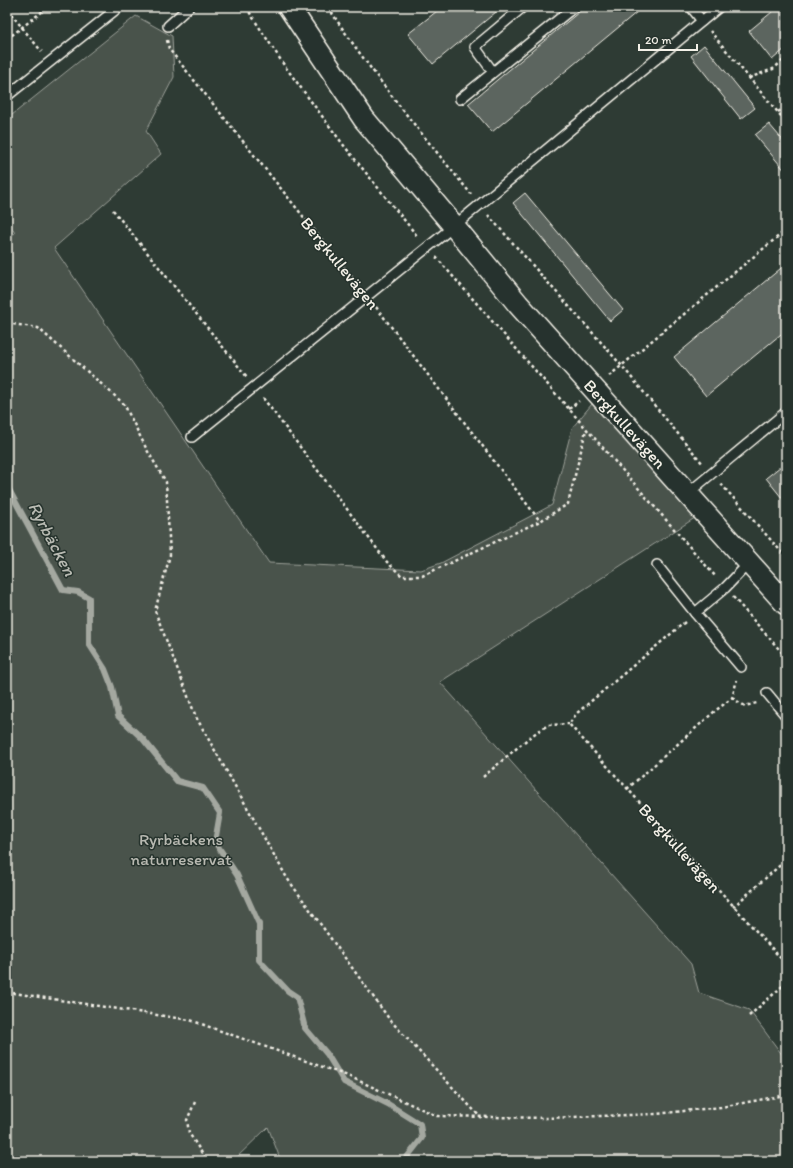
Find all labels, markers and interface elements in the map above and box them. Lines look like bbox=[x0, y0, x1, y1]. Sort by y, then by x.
scale bar bbox=[639, 26, 697, 52]
text: 20 m bbox=[645, 33, 672, 47]
street label: Bergkullevägen bbox=[297, 213, 383, 313]
street label: Bergkullevägen bbox=[580, 375, 670, 473]
water label: Ryrbäcken bbox=[23, 498, 81, 581]
street label: Bergkullevägen bbox=[635, 799, 725, 897]
park label: Ryrbäckens naturreservat bbox=[131, 829, 232, 869]

